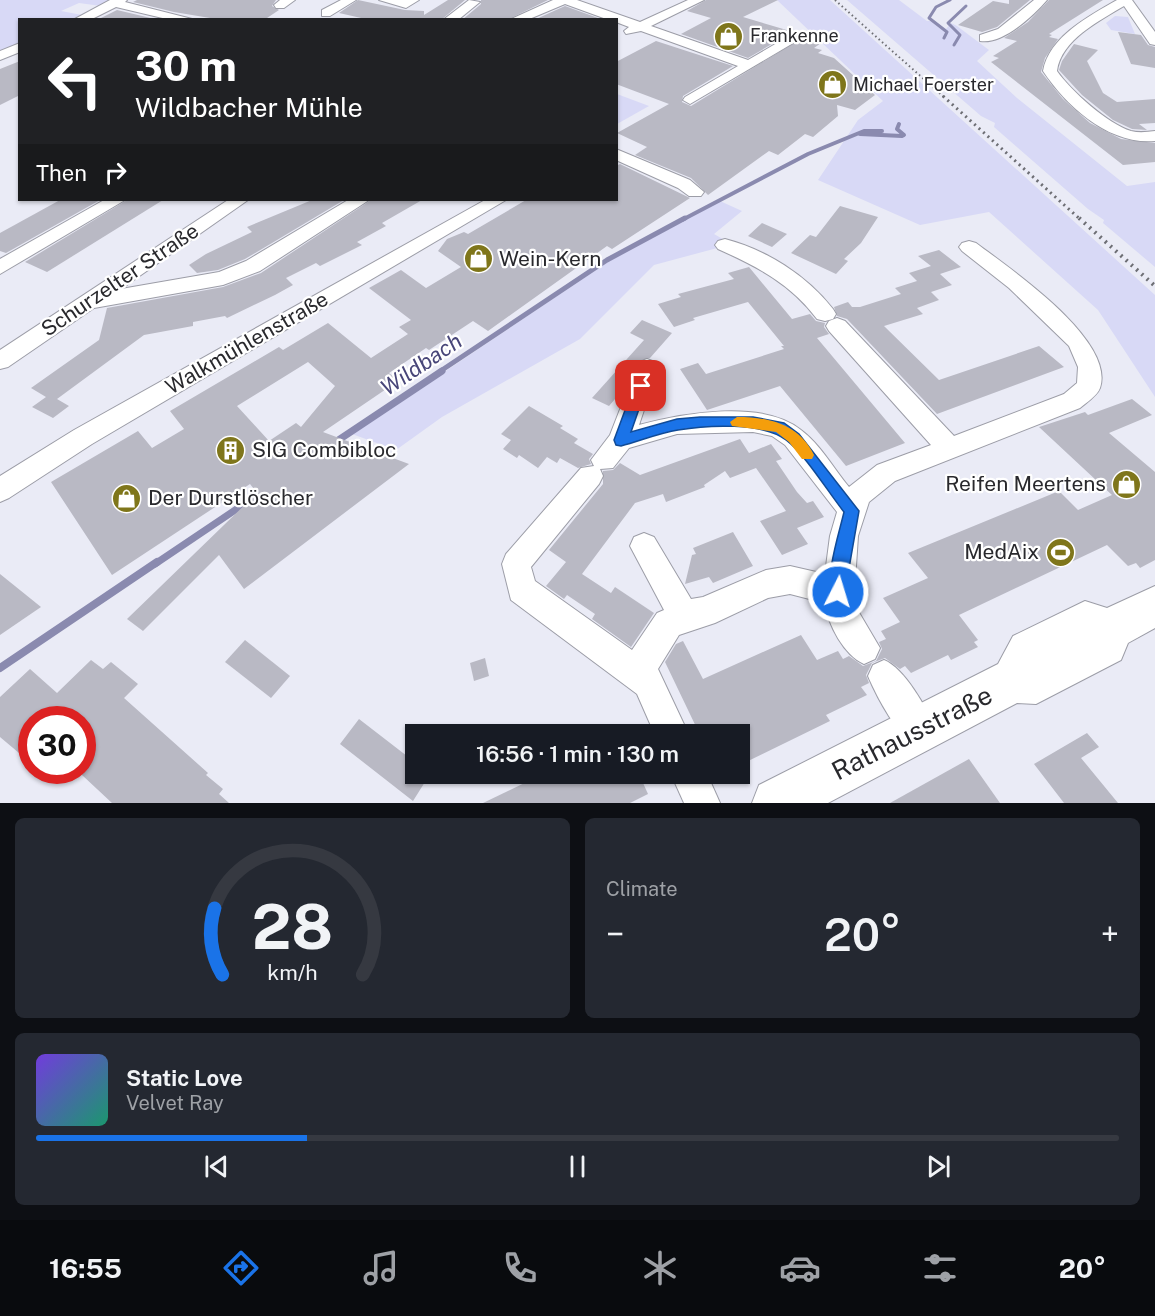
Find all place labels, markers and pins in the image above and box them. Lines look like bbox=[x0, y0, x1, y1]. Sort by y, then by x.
shop icon: Frankenne bbox=[713, 20, 745, 52]
place label: Frankenne bbox=[750, 25, 839, 46]
shop icon: Michael Foerster bbox=[816, 69, 848, 101]
place label: Michael Foerster bbox=[853, 74, 994, 95]
shop icon: Wein-Kern bbox=[462, 243, 494, 275]
place label: Wein-Kern bbox=[499, 246, 601, 271]
pin bbox=[615, 360, 666, 411]
building icon: SIG Combibloc bbox=[215, 434, 247, 466]
place label: SIG Combibloc bbox=[252, 437, 396, 462]
shop icon: Reifen Meertens bbox=[1111, 468, 1143, 500]
place label: Reifen Meertens bbox=[945, 471, 1106, 496]
shop icon: Der Durstlöscher bbox=[111, 482, 143, 514]
place label: Der Durstlöscher bbox=[148, 485, 313, 510]
sports icon: MedAix bbox=[1044, 536, 1076, 568]
place label: MedAix bbox=[964, 539, 1039, 564]

